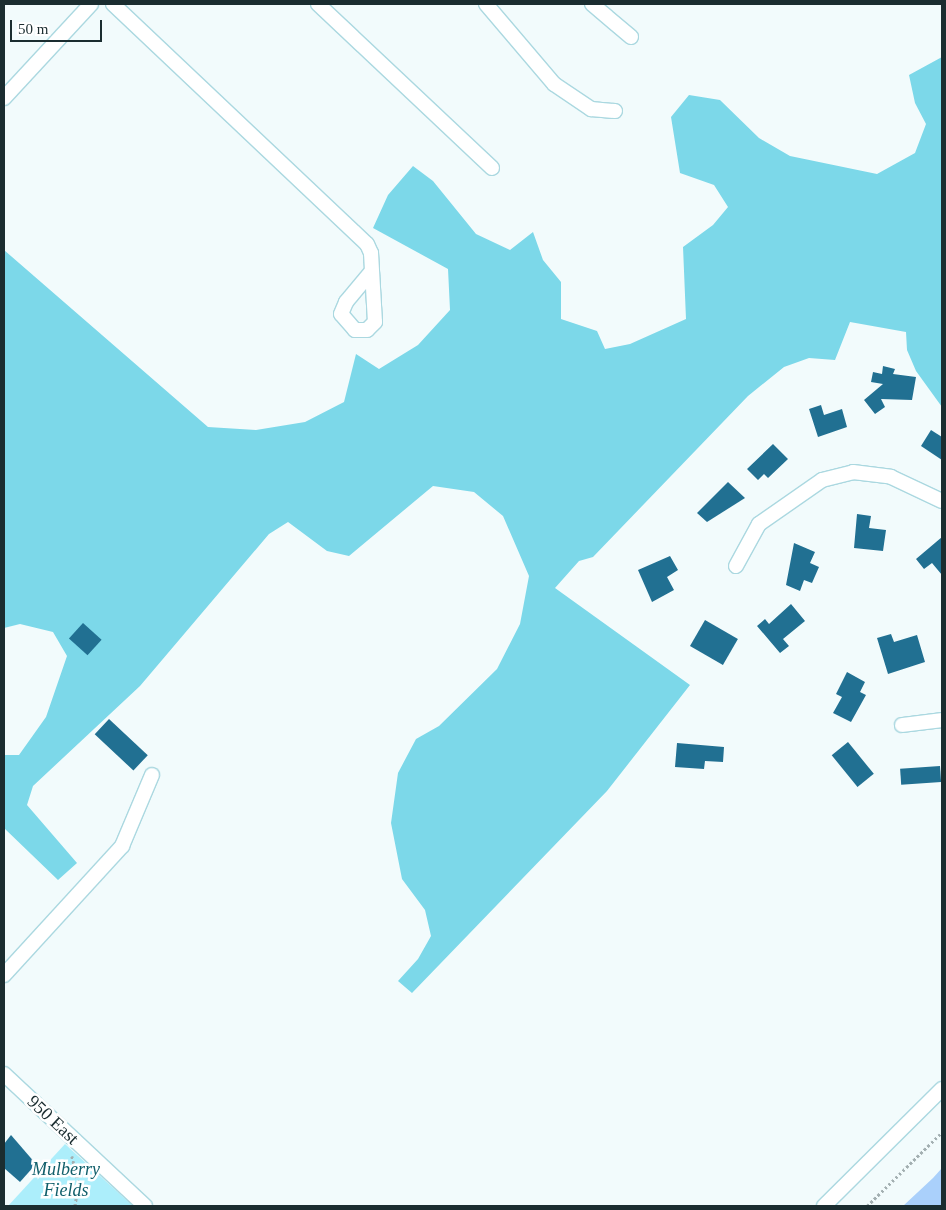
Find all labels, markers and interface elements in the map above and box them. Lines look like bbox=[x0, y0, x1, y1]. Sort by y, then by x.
scale bar bbox=[12, 10, 105, 42]
text: 50 m bbox=[18, 21, 48, 37]
street label: 950 East bbox=[23, 1091, 83, 1149]
park label: Mulberry Fields bbox=[32, 1159, 100, 1202]

